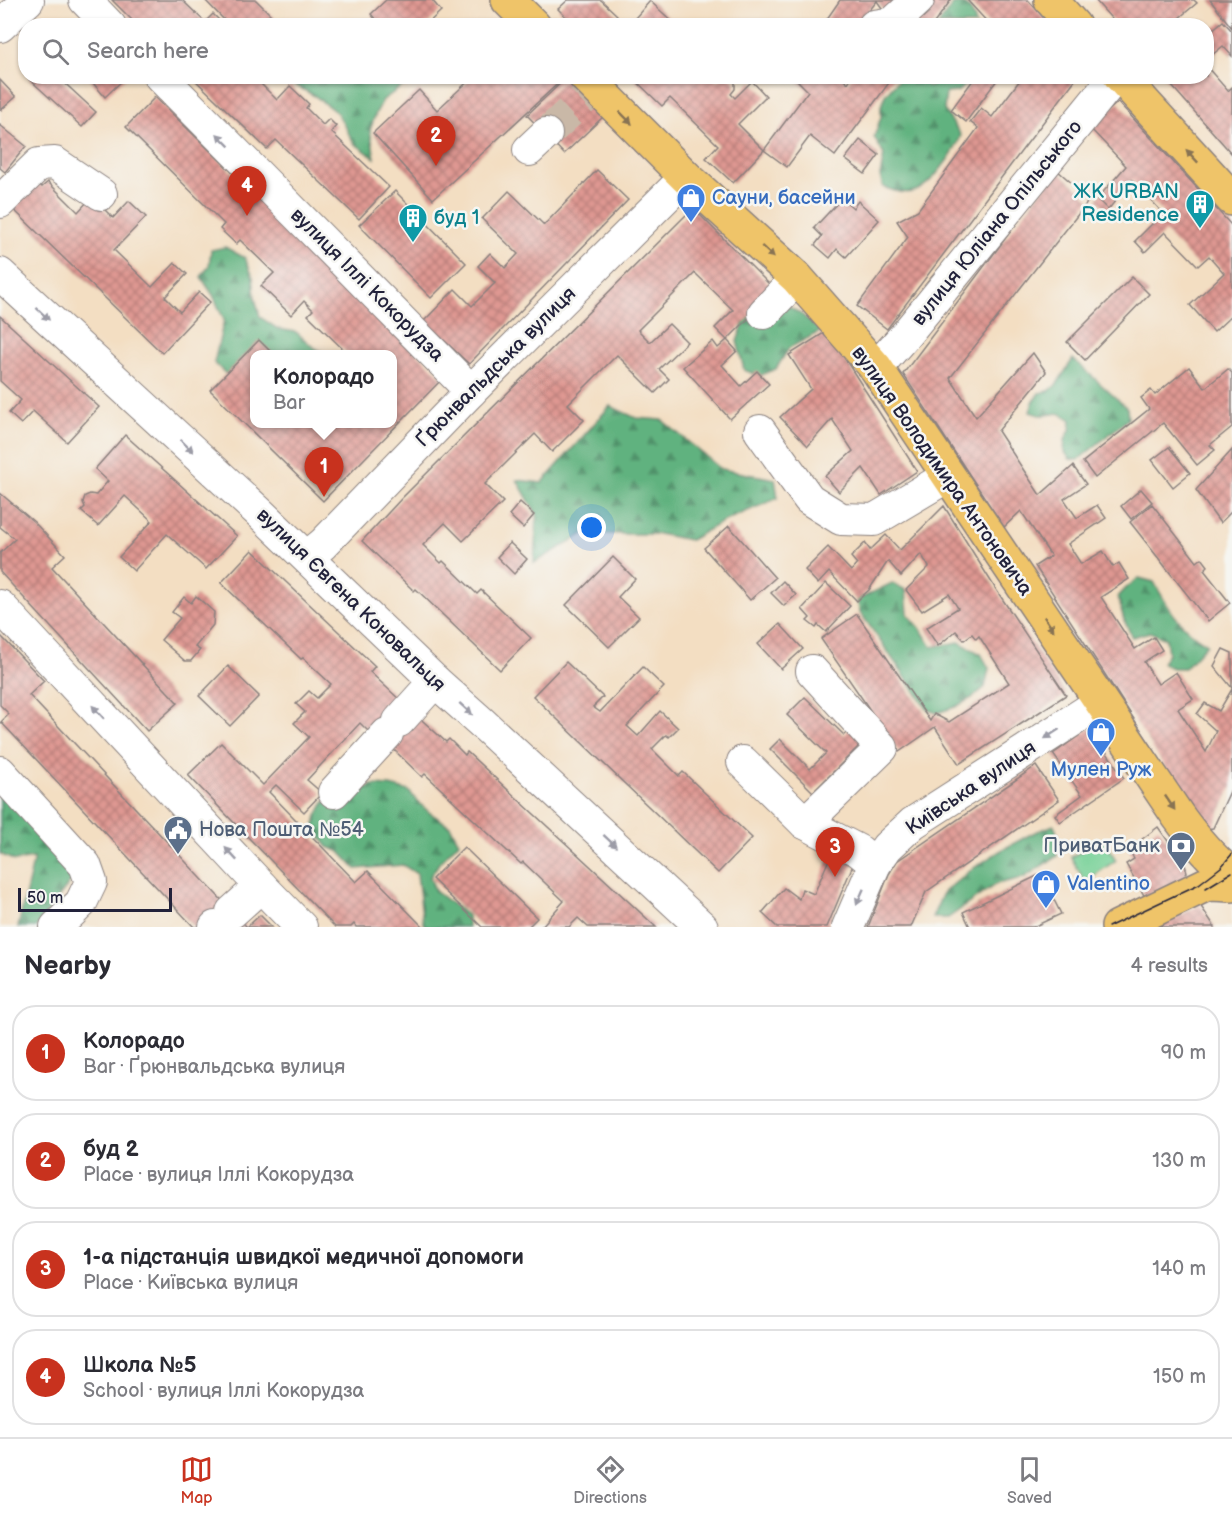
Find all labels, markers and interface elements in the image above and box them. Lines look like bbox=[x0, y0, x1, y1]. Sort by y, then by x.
search box bbox=[18, 18, 1214, 84]
icon: search bbox=[39, 35, 72, 68]
text: Search here bbox=[87, 38, 209, 65]
one-way arrow bbox=[619, 110, 633, 124]
pin: 2 bbox=[416, 116, 456, 166]
street label: вулиця Юліана Опільського bbox=[907, 116, 1087, 330]
one-way arrow bbox=[217, 134, 231, 148]
one-way arrow bbox=[1186, 149, 1200, 163]
pin: 4 bbox=[228, 166, 266, 216]
place label: ЖК URBAN Residence bbox=[1073, 180, 1179, 227]
shop icon: Сауни, басейни bbox=[675, 182, 707, 224]
place label: Сауни, басейни bbox=[712, 186, 856, 210]
building icon: ЖК URBAN Residence bbox=[1184, 188, 1216, 230]
building icon: буд 1 bbox=[397, 202, 429, 244]
street label: вулиця Іллі Кокорудза bbox=[285, 203, 449, 367]
place label: буд 1 bbox=[434, 206, 479, 230]
one-way arrow bbox=[761, 244, 775, 258]
street label: Ґрюнвальдська вулиця bbox=[411, 282, 581, 452]
one-way arrow bbox=[35, 307, 50, 320]
street label: вулиця Володимира Антоновича bbox=[846, 342, 1038, 601]
popup bbox=[250, 350, 397, 428]
text: Колорадо bbox=[273, 364, 374, 391]
text: Bar bbox=[273, 391, 305, 415]
one-way arrow bbox=[179, 439, 194, 453]
pin: 1 bbox=[304, 448, 344, 497]
street label: вулиця Євгена Коновальця bbox=[251, 503, 451, 697]
your location bbox=[577, 513, 606, 542]
one-way arrow bbox=[1043, 616, 1055, 632]
one-way arrow bbox=[459, 702, 474, 716]
one-way arrow bbox=[92, 705, 106, 719]
shop icon: Мулен Руж bbox=[1085, 716, 1117, 758]
one-way arrow bbox=[1044, 728, 1061, 739]
street label: Київська вулиця bbox=[901, 736, 1041, 840]
place label: Мулен Руж bbox=[1051, 758, 1152, 782]
one-way arrow bbox=[1164, 795, 1176, 811]
public building icon: Нова Пошта №54 bbox=[162, 814, 194, 856]
place label: Нова Пошта №54 bbox=[199, 818, 364, 842]
pin: 3 bbox=[816, 828, 854, 877]
bank icon: ПриватБанк bbox=[1165, 830, 1197, 872]
one-way arrow bbox=[602, 834, 617, 848]
place label: ПриватБанк bbox=[1043, 834, 1160, 858]
one-way arrow bbox=[224, 847, 238, 862]
shop icon: Valentino bbox=[1030, 868, 1062, 910]
place label: Valentino bbox=[1067, 872, 1150, 896]
scale bar bbox=[18, 885, 172, 912]
one-way arrow bbox=[855, 888, 864, 906]
text: 50 m bbox=[27, 889, 63, 908]
text: Nearby bbox=[24, 951, 111, 982]
text: 4 results bbox=[1130, 954, 1208, 978]
text: Колорадо bbox=[83, 1028, 185, 1055]
text: 1 bbox=[41, 1041, 50, 1065]
text: 90 m bbox=[1161, 1041, 1206, 1065]
text: Bar · Ґрюнвальдська вулиця bbox=[83, 1055, 345, 1079]
text: буд 2 bbox=[83, 1136, 139, 1163]
text: 2 bbox=[40, 1149, 51, 1173]
text: 130 m bbox=[1152, 1149, 1206, 1173]
text: Place · вулиця Іллі Кокорудза bbox=[83, 1163, 354, 1187]
text: 1-а підстанція швидкої медичної допомоги bbox=[83, 1244, 524, 1271]
text: 3 bbox=[40, 1257, 51, 1281]
text: 140 m bbox=[1152, 1257, 1206, 1281]
text: Place · Київська вулиця bbox=[83, 1271, 298, 1295]
text: Школа №5 bbox=[83, 1352, 196, 1379]
text: 4 bbox=[40, 1365, 51, 1389]
text: 150 m bbox=[1153, 1365, 1206, 1389]
text: School · вулиця Іллі Кокорудза bbox=[83, 1379, 364, 1403]
tab: Map bbox=[180, 1453, 213, 1508]
tab: Directions bbox=[573, 1453, 647, 1508]
tab: Saved bbox=[1007, 1453, 1052, 1508]

